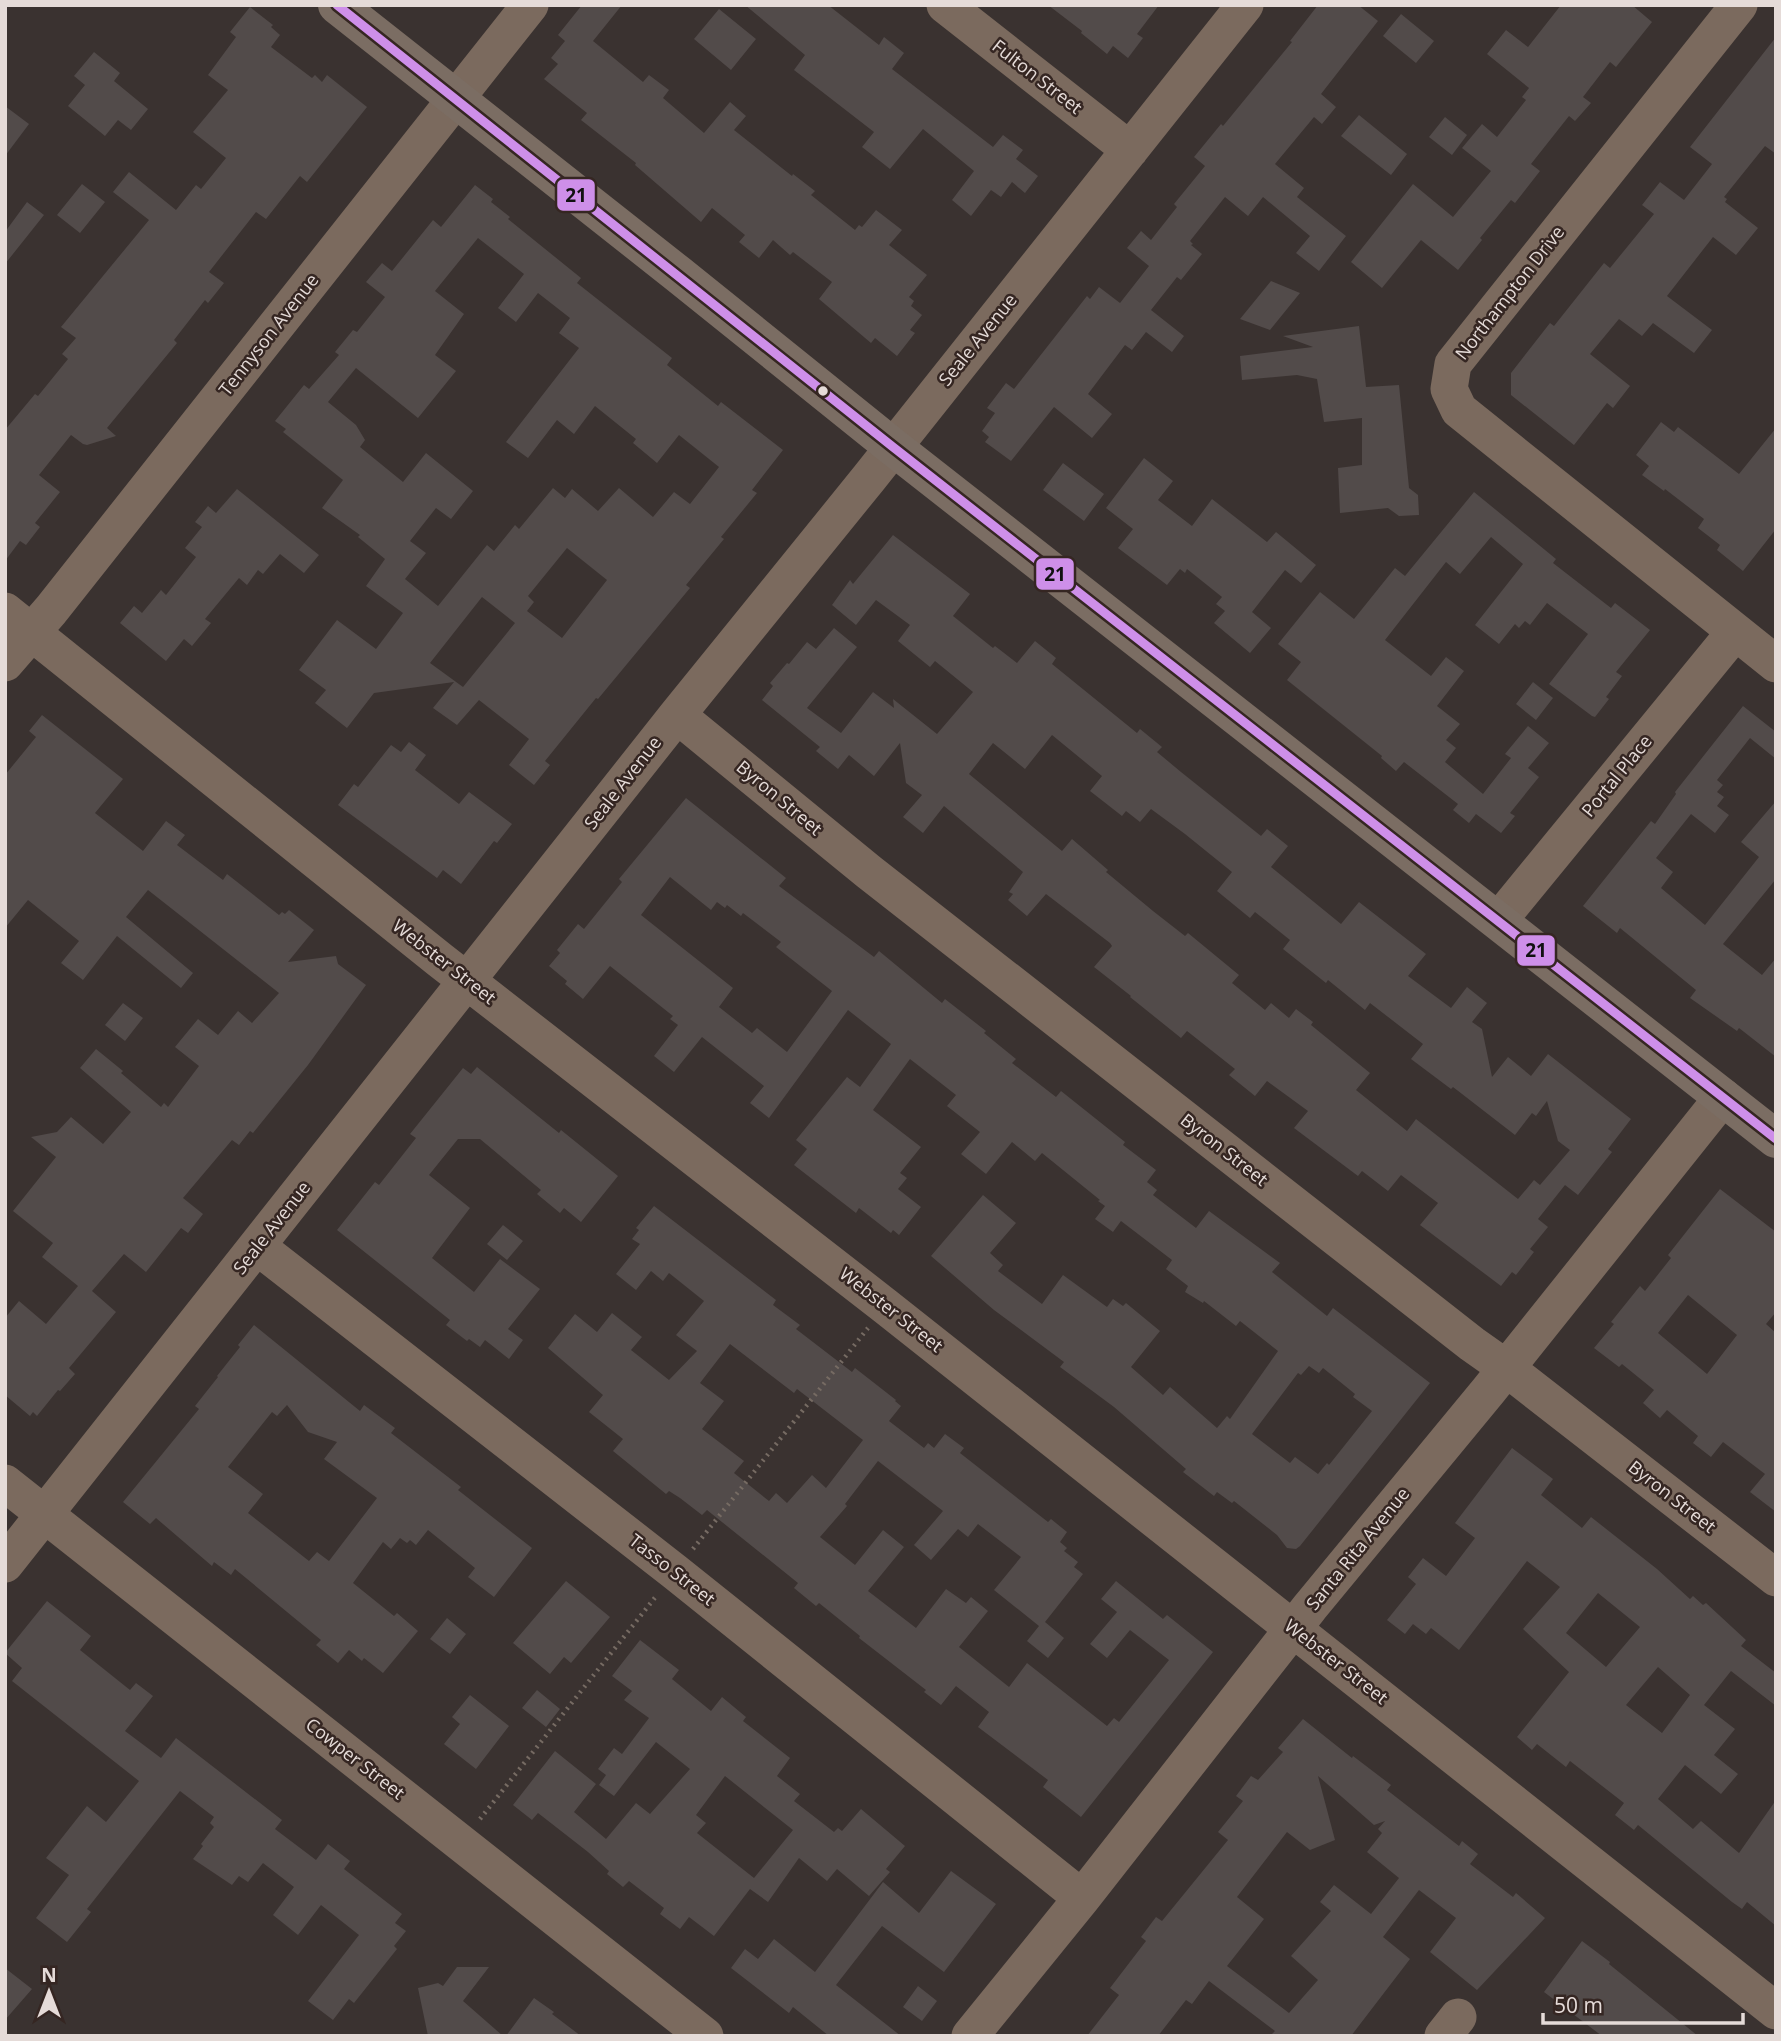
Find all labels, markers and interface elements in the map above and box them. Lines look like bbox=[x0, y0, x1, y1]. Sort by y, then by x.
street label: Fulton Street bbox=[988, 33, 1088, 119]
line badge: 21 bbox=[556, 178, 596, 212]
text: 21 bbox=[565, 182, 587, 208]
street label: Northampton Drive bbox=[1449, 220, 1569, 364]
street label: Tennyson Avenue bbox=[213, 268, 324, 400]
street label: Seale Avenue bbox=[933, 288, 1022, 390]
unlabelled marker bbox=[816, 384, 830, 398]
line badge: 21 bbox=[1035, 557, 1075, 591]
text: 21 bbox=[1044, 561, 1066, 587]
street label: Portal Place bbox=[1576, 729, 1657, 821]
street label: Seale Avenue bbox=[578, 731, 666, 834]
street label: Byron Street bbox=[732, 754, 828, 840]
street label: Webster Street bbox=[388, 913, 501, 1009]
line badge: 21 bbox=[1516, 934, 1556, 967]
text: 21 bbox=[1525, 937, 1547, 963]
street label: Byron Street bbox=[1176, 1107, 1273, 1191]
street label: Seale Avenue bbox=[227, 1176, 315, 1279]
street label: Webster Street bbox=[835, 1261, 948, 1357]
street label: Byron Street bbox=[1624, 1454, 1721, 1538]
street label: Santa Rita Avenue bbox=[1300, 1482, 1414, 1615]
street label: Tasso Street bbox=[625, 1528, 721, 1610]
street label: Webster Street bbox=[1280, 1613, 1393, 1709]
street label: Cowper Street bbox=[301, 1712, 410, 1804]
north arrow bbox=[14, 1957, 84, 2027]
text: N bbox=[41, 1962, 57, 1988]
scale bar bbox=[1543, 1982, 1742, 2026]
text: 50 m bbox=[1554, 1991, 1603, 2019]

